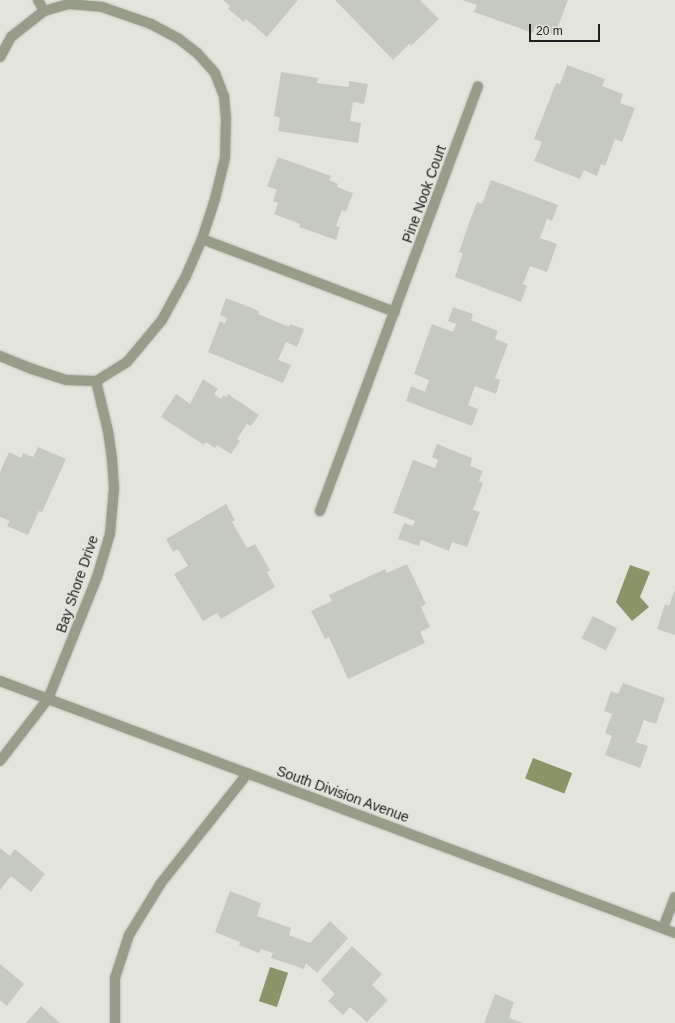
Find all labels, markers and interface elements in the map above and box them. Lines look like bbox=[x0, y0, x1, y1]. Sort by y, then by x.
scale bar bbox=[531, 16, 602, 42]
text: 20 m bbox=[536, 24, 563, 38]
street label: Pine Nook Court bbox=[399, 143, 449, 245]
street label: Bay Shore Drive bbox=[52, 533, 102, 635]
street label: South Division Avenue bbox=[274, 762, 412, 826]

